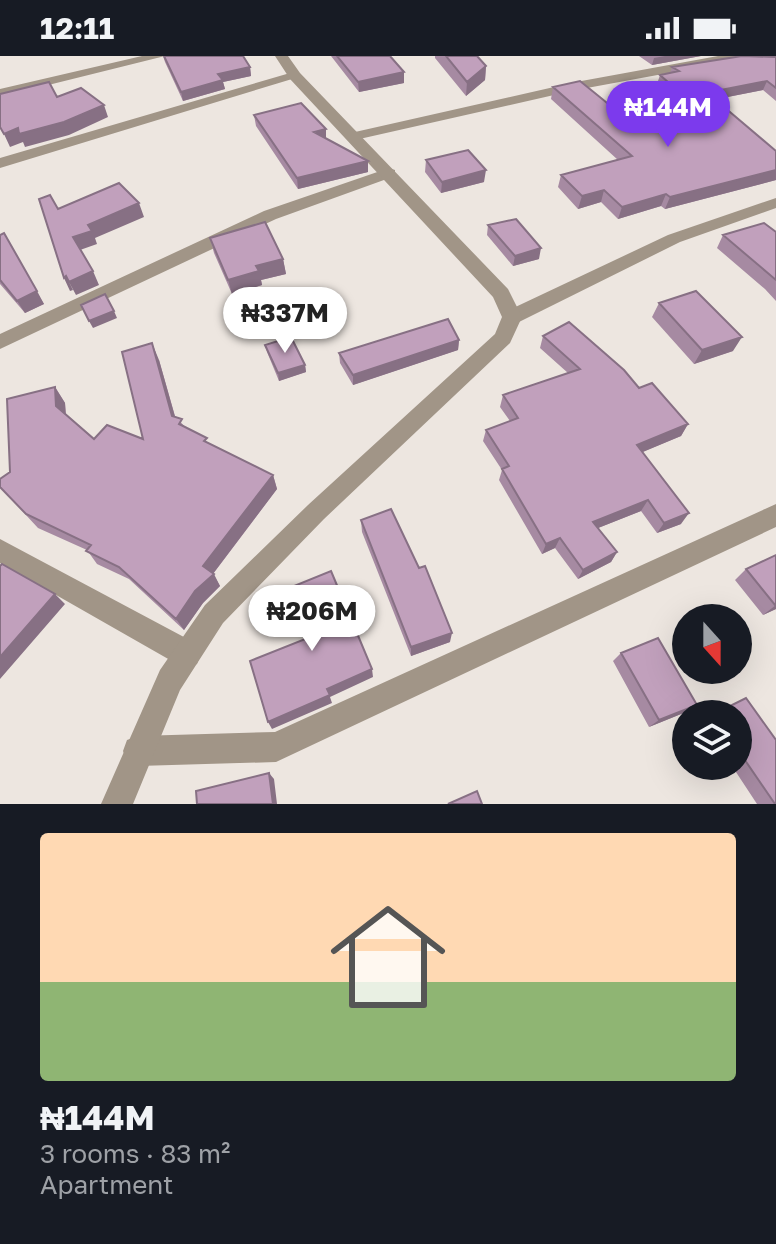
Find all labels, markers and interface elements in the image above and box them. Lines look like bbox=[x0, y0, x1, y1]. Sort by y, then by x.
text: 12:11 bbox=[40, 10, 114, 46]
pin: ₦144M bbox=[612, 81, 724, 149]
text: ₦144M bbox=[624, 91, 712, 122]
pin: ₦337M bbox=[229, 287, 341, 355]
text: ₦337M bbox=[241, 297, 329, 328]
pin: ₦206M bbox=[256, 585, 368, 653]
text: ₦206M bbox=[266, 595, 358, 626]
north arrow bbox=[672, 604, 752, 684]
map controls bbox=[672, 604, 752, 780]
button: layers bbox=[672, 700, 752, 780]
icon: home bbox=[316, 885, 460, 1029]
text: ₦144M bbox=[40, 1097, 155, 1137]
text: 3 rooms · 83 m² bbox=[40, 1138, 230, 1169]
text: Apartment bbox=[40, 1169, 173, 1200]

